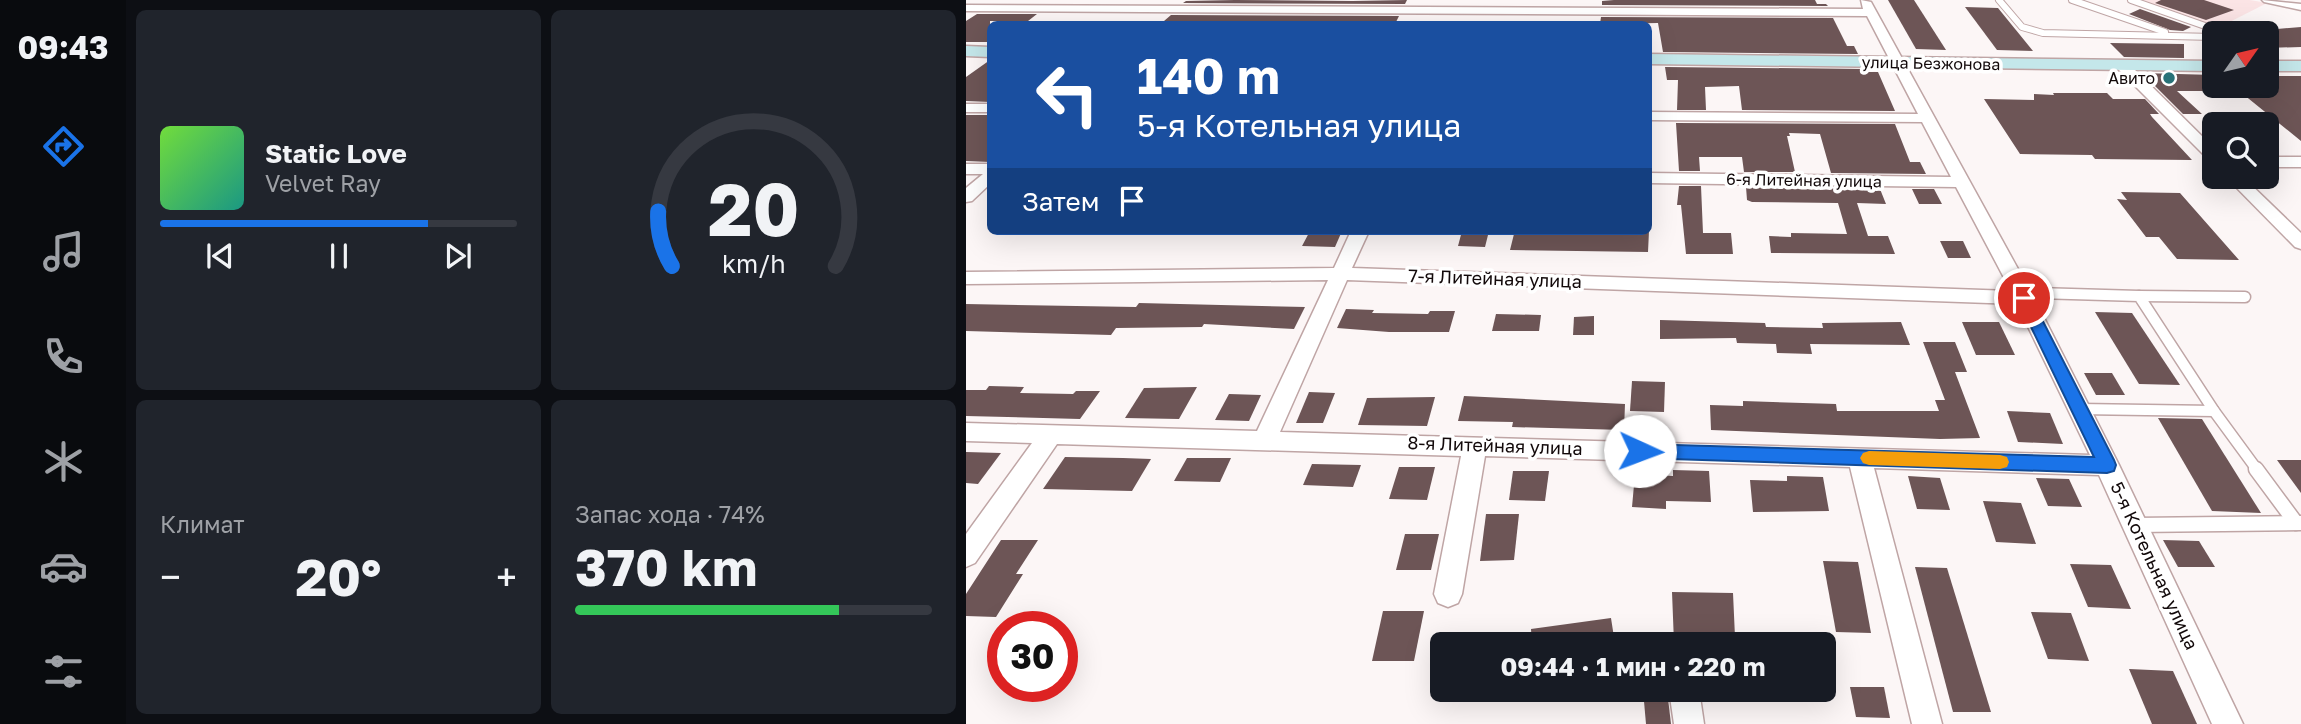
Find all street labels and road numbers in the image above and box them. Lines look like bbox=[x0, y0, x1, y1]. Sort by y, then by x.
street label: улица Безжонова bbox=[1862, 52, 2000, 74]
street label: 6-я Литейная улица bbox=[1726, 169, 1882, 191]
street label: 7-я Литейная улица bbox=[1408, 264, 1582, 292]
street label: 8-я Литейная улица bbox=[1407, 431, 1583, 459]
street label: 5-я Котельная улица bbox=[2106, 478, 2203, 653]

